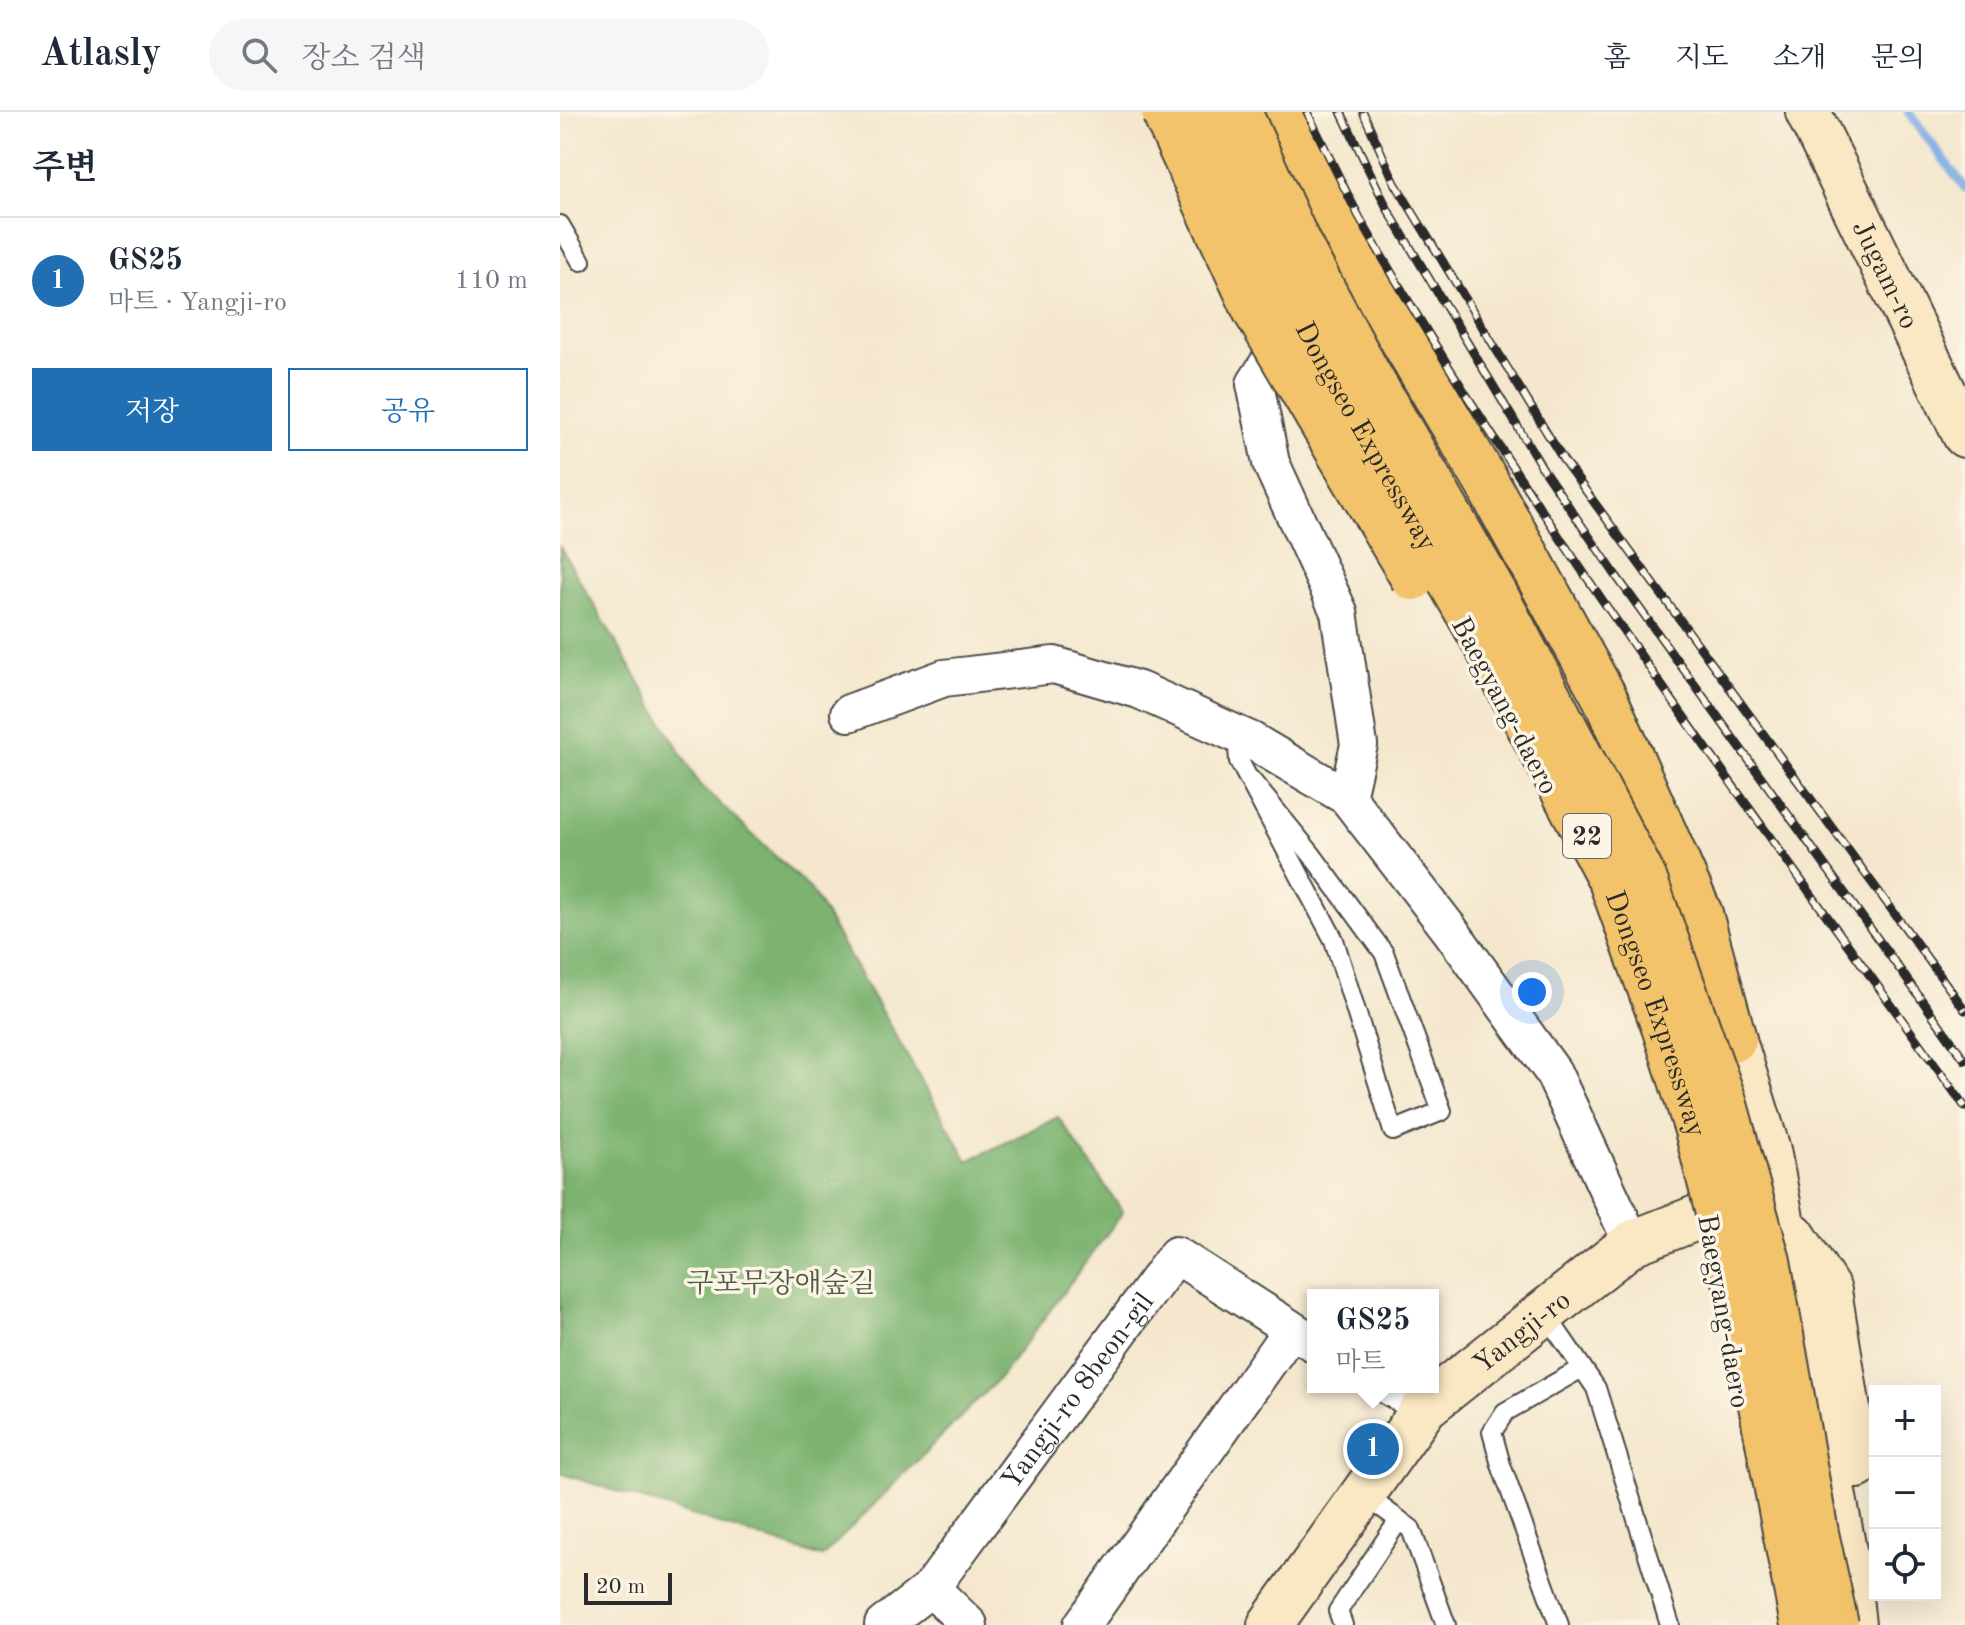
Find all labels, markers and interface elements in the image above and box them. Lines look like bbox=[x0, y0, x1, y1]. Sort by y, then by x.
search box bbox=[209, 19, 769, 91]
icon: search bbox=[237, 33, 281, 77]
text: Atlasly bbox=[40, 36, 161, 74]
text: 장소 검색 bbox=[301, 44, 426, 74]
text: 홈 bbox=[1604, 45, 1631, 73]
text: 지도 bbox=[1675, 45, 1729, 73]
text: 소개 bbox=[1773, 45, 1827, 73]
text: 문의 bbox=[1871, 45, 1925, 73]
text: 주변 bbox=[32, 152, 98, 186]
street label: Jugam-ro bbox=[1846, 216, 1922, 334]
text: GS25 bbox=[108, 246, 183, 276]
text: 1 bbox=[50, 268, 66, 294]
text: 110 m bbox=[455, 268, 528, 294]
text: 마트 · Yangji-ro bbox=[108, 290, 287, 316]
street label: Dongseo Expressway bbox=[1288, 318, 1441, 557]
button: 저장 bbox=[32, 368, 272, 451]
button: 공유 bbox=[288, 368, 528, 451]
street label: Baegyang-daero bbox=[1445, 613, 1562, 800]
road number: 22 bbox=[1563, 814, 1611, 858]
street label: Dongseo Expressway bbox=[1599, 887, 1709, 1141]
your location bbox=[1512, 972, 1552, 1012]
street label: Baegyang-daero bbox=[1691, 1212, 1753, 1411]
park label: 구포무장애숲길 bbox=[686, 1268, 876, 1299]
street label: Yangji-ro bbox=[1469, 1287, 1577, 1380]
street label: Yangji-ro 8beon-gil bbox=[998, 1289, 1160, 1495]
popup bbox=[1307, 1289, 1439, 1393]
text: GS25 bbox=[1336, 1306, 1411, 1336]
text: 마트 bbox=[1336, 1350, 1386, 1376]
map controls bbox=[1869, 1385, 1941, 1601]
button: + bbox=[1869, 1385, 1941, 1457]
pin: 1 bbox=[1347, 1419, 1399, 1479]
button: − bbox=[1869, 1457, 1941, 1529]
button: locate bbox=[1869, 1529, 1941, 1601]
scale bar bbox=[584, 1569, 672, 1605]
text: 20 m bbox=[596, 1576, 645, 1598]

